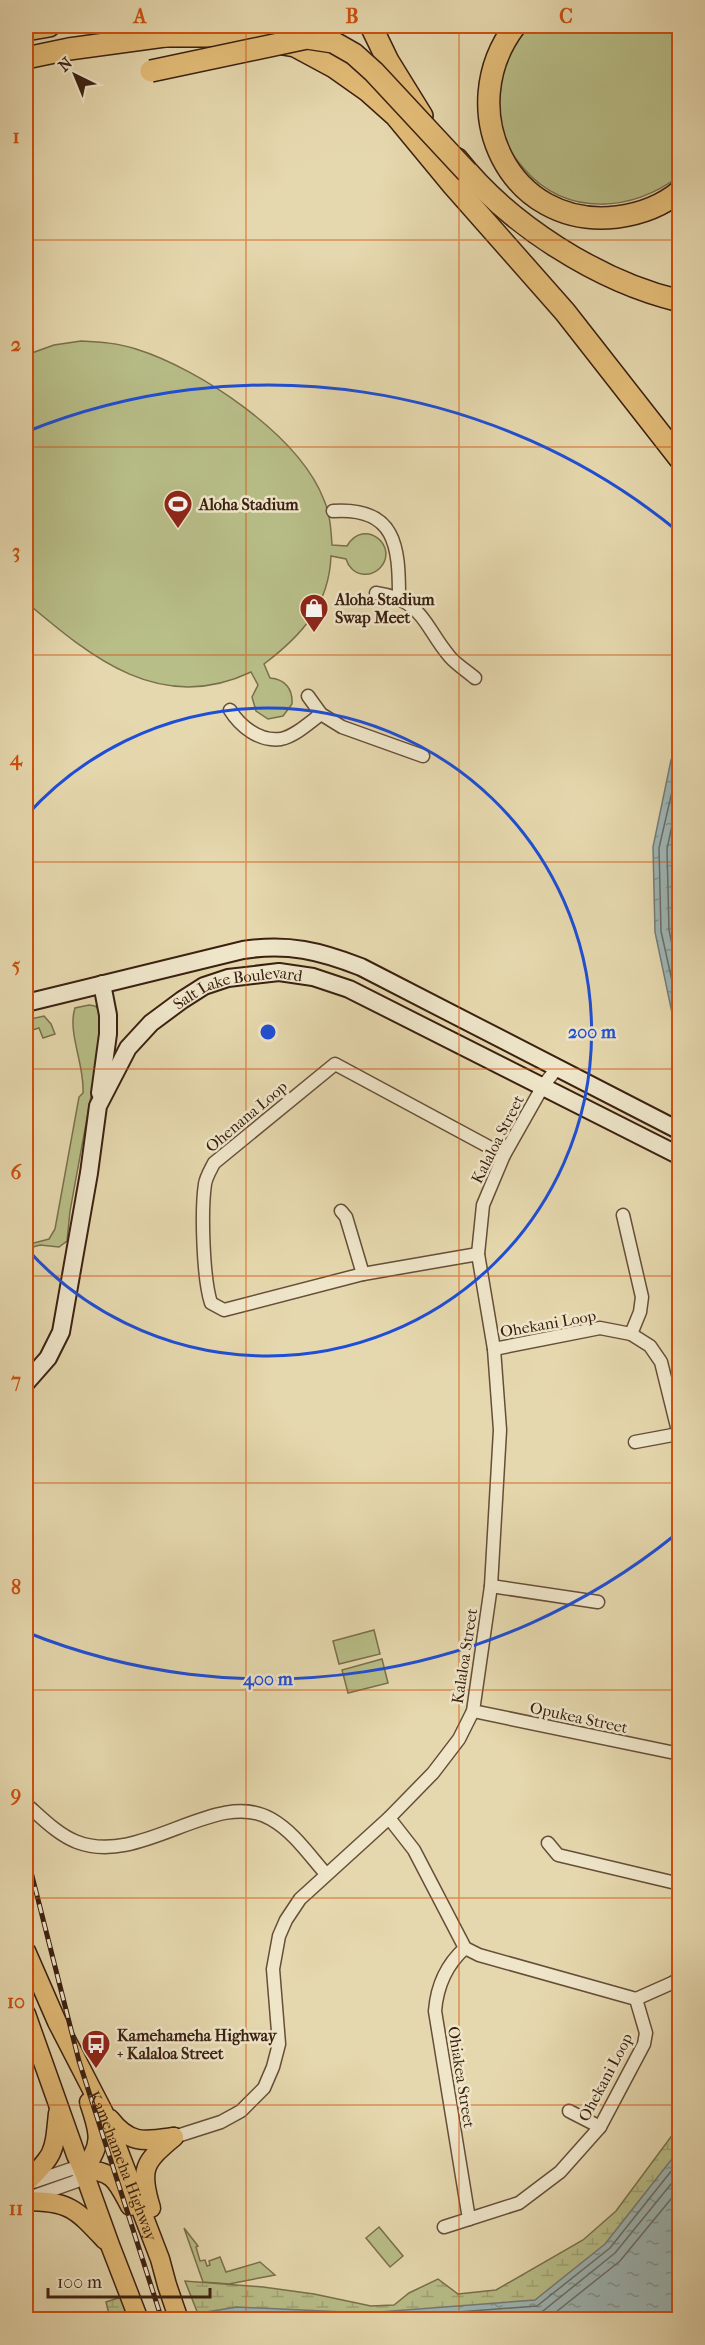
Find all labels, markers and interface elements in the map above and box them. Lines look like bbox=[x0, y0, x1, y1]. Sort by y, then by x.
text: A bbox=[132, 5, 148, 28]
text: B bbox=[345, 5, 359, 28]
text: C bbox=[559, 5, 573, 28]
north arrow bbox=[45, 45, 105, 105]
text: N bbox=[54, 53, 77, 75]
text: 1 bbox=[12, 125, 20, 148]
text: 2 bbox=[11, 333, 21, 356]
sports icon: Aloha Stadium bbox=[162, 488, 194, 530]
place label: Aloha Stadium bbox=[198, 495, 299, 514]
text: 3 bbox=[12, 540, 20, 563]
place label: Aloha Stadium Swap Meet bbox=[334, 590, 435, 628]
shop icon: Aloha Stadium Swap Meet bbox=[298, 592, 330, 634]
text: 4 bbox=[9, 747, 23, 771]
text: 5 bbox=[12, 954, 21, 977]
street label: Salt Lake Boulevard bbox=[169, 963, 304, 1013]
centre of rings bbox=[258, 1022, 278, 1042]
text: 200 m bbox=[568, 1022, 617, 1043]
street label: Ohenana Loop bbox=[202, 1076, 291, 1156]
street label: Kalaloa Street bbox=[467, 1092, 528, 1187]
text: 6 bbox=[11, 1161, 23, 1184]
street label: Ohekani Loop bbox=[499, 1306, 598, 1341]
text: 7 bbox=[10, 1369, 21, 1392]
text: 8 bbox=[11, 1576, 21, 1599]
street label: Kalaloa Street bbox=[448, 1607, 481, 1705]
text: 400 m bbox=[242, 1669, 294, 1690]
street label: Opukea Street bbox=[528, 1698, 630, 1737]
text: 9 bbox=[10, 1783, 21, 1806]
text: 10 bbox=[7, 1990, 25, 2013]
street label: Ohiakea Street bbox=[444, 2025, 479, 2130]
place label: Kamehameha Highway + Kalaloa Street bbox=[117, 2026, 278, 2063]
bus stop icon: Kamehameha Highway + Kalaloa Street bbox=[80, 2028, 112, 2070]
street label: Ohekani Loop bbox=[574, 2030, 637, 2125]
street label: Kamehameha Highway bbox=[84, 2088, 161, 2244]
text: 11 bbox=[9, 2197, 23, 2220]
scale bar bbox=[48, 2261, 210, 2299]
text: 100 m bbox=[57, 2272, 102, 2293]

